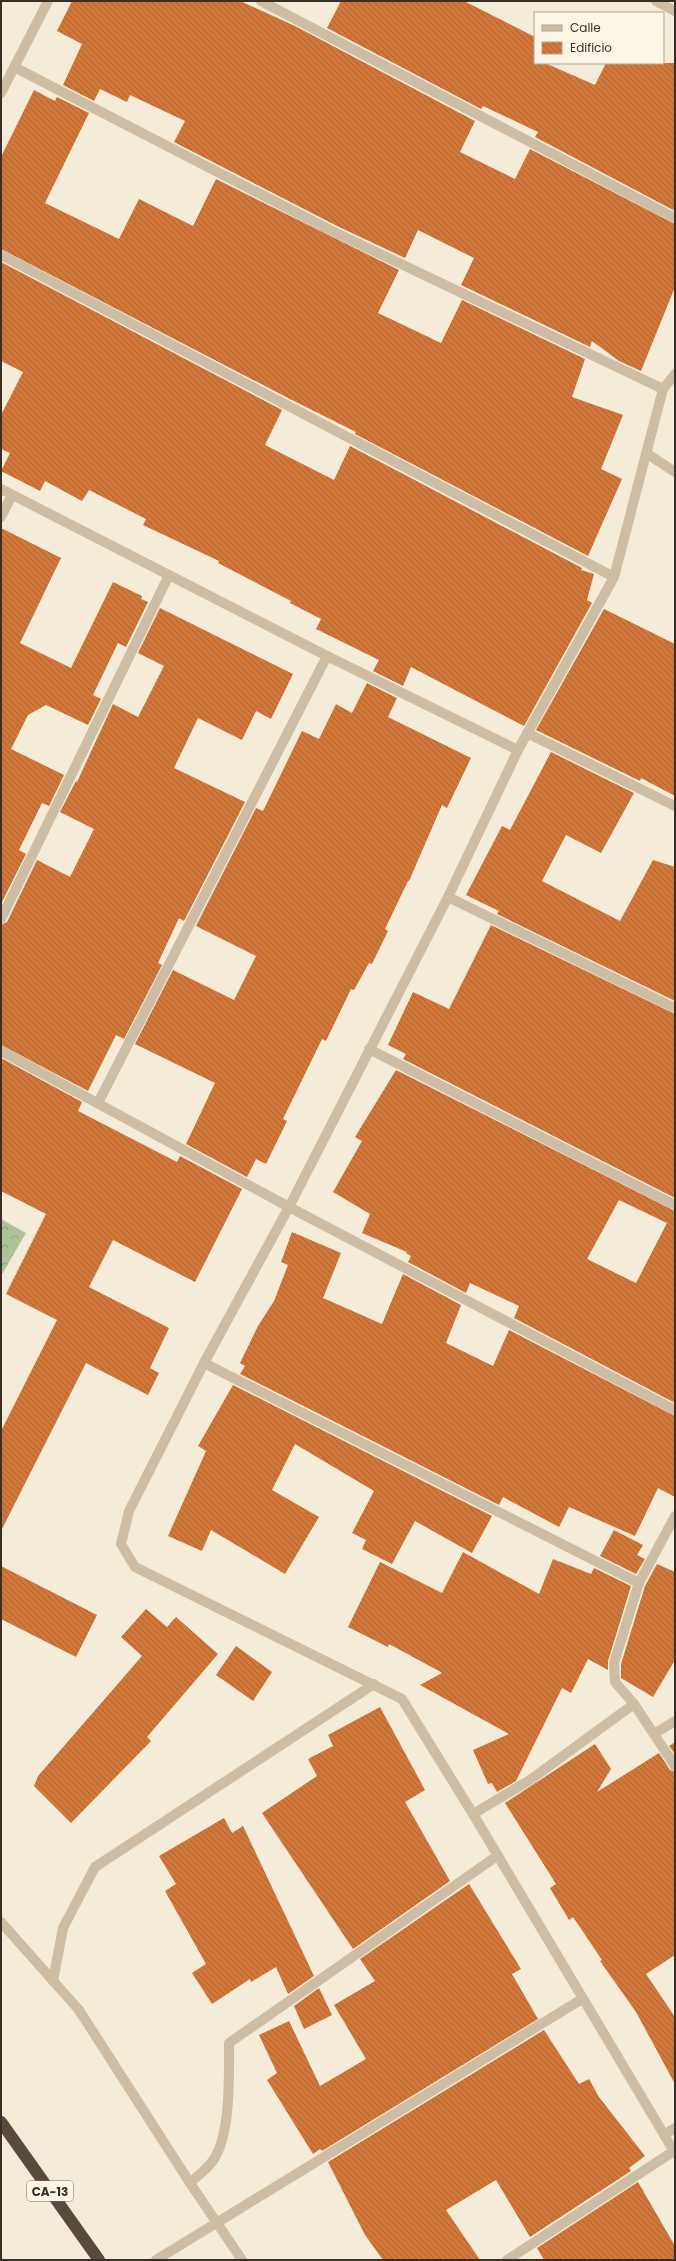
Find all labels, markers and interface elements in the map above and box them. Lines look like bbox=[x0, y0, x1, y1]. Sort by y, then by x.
legend bbox=[534, 12, 664, 64]
text: Calle bbox=[570, 19, 601, 36]
text: Edificio bbox=[570, 39, 612, 56]
road number: CA-13 bbox=[27, 2181, 73, 2201]

